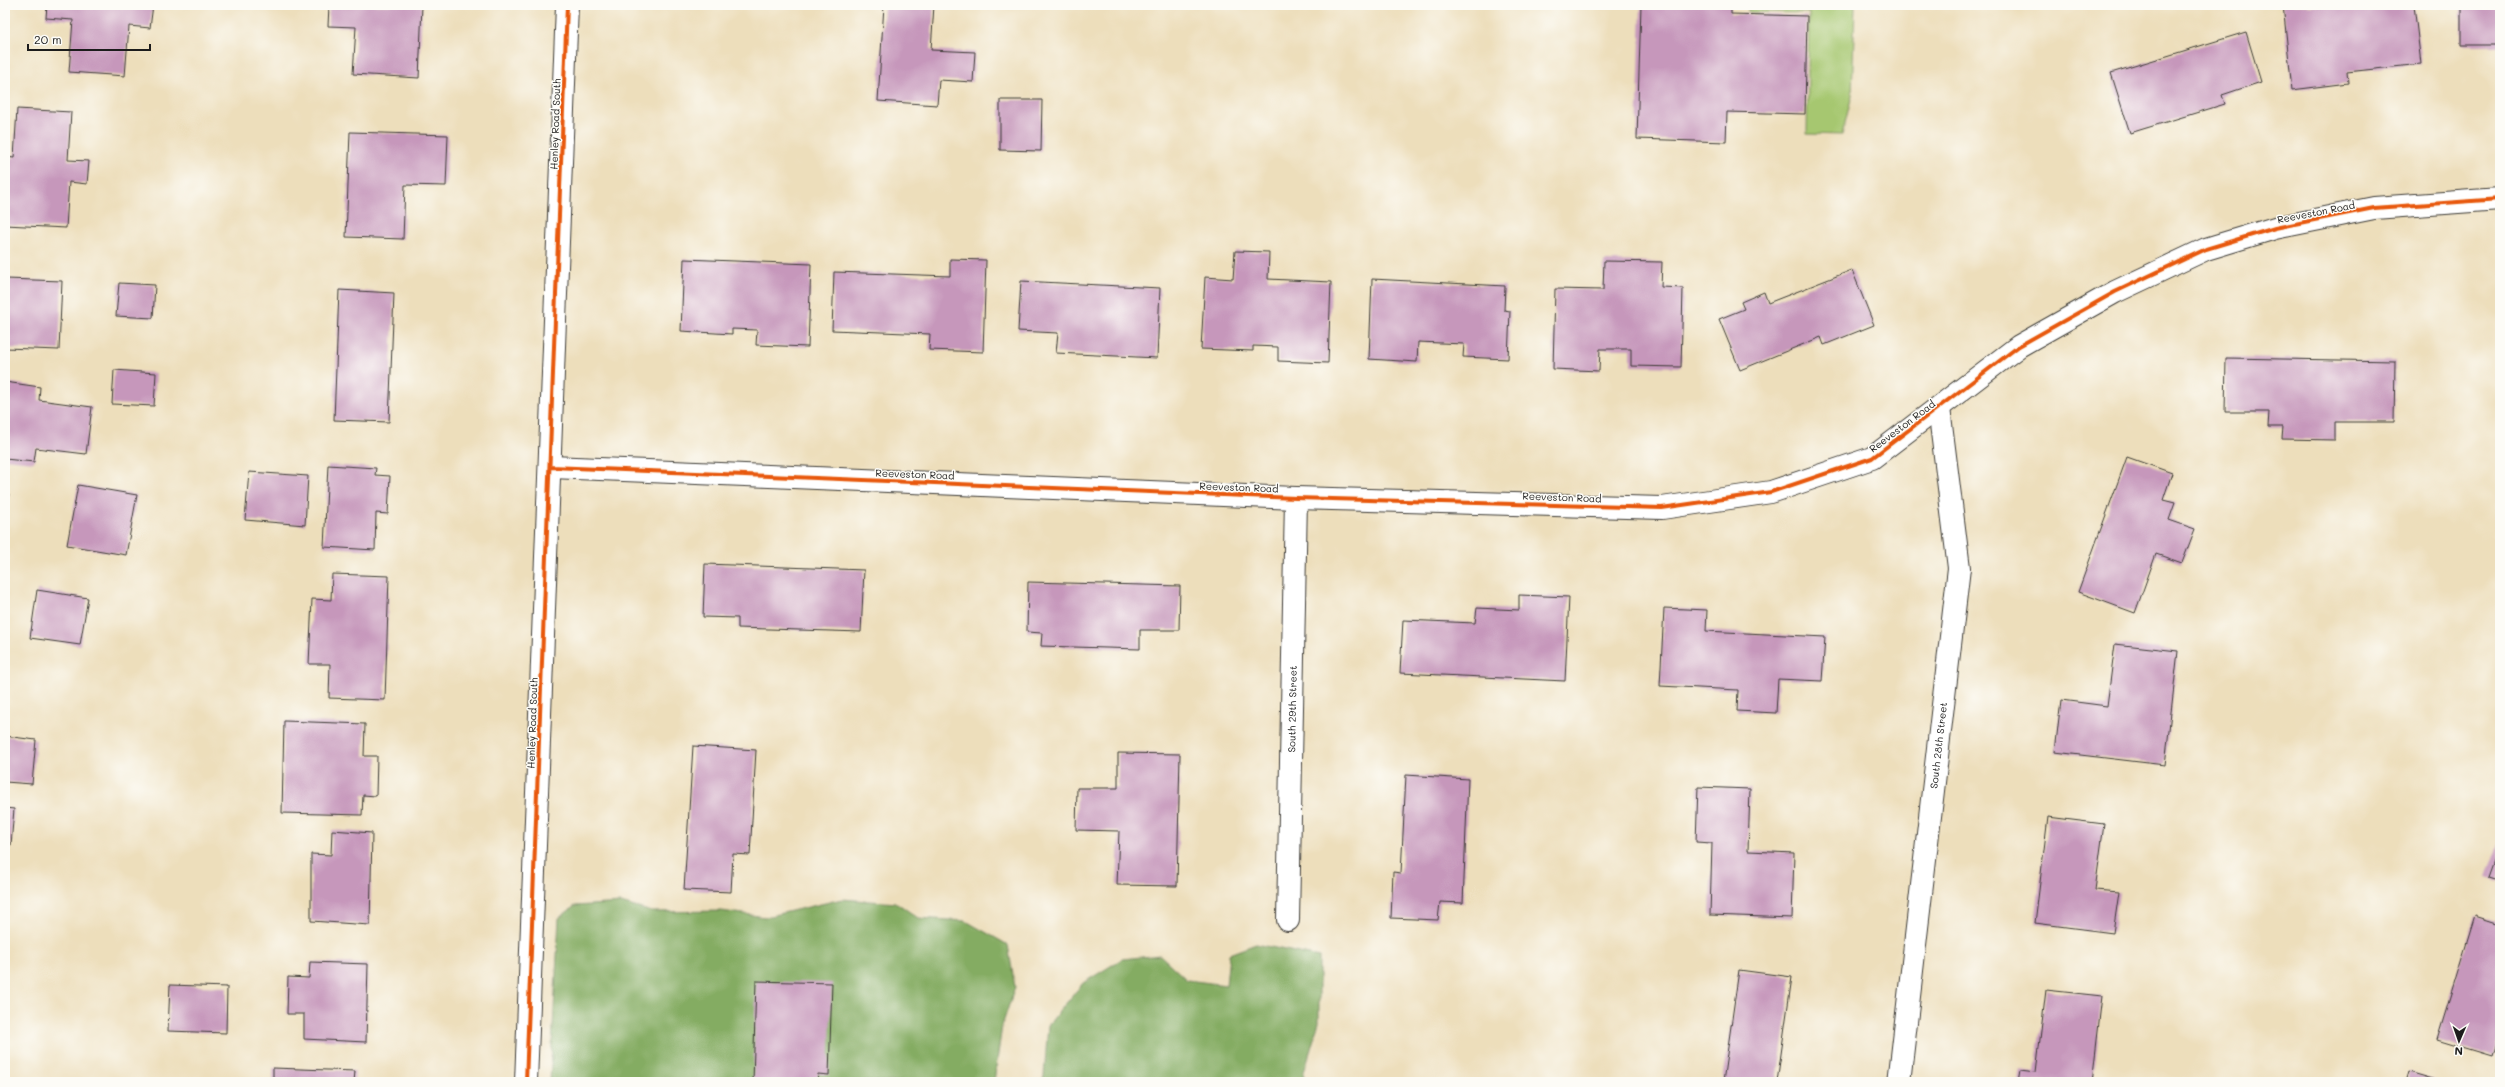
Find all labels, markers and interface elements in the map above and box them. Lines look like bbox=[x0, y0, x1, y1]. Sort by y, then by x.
scale bar bbox=[28, 26, 150, 52]
text: 20 m bbox=[34, 31, 62, 47]
street label: Henley Road South bbox=[546, 78, 564, 170]
street label: Reeveston Road bbox=[2276, 198, 2356, 226]
street label: Reeveston Road bbox=[1866, 397, 1938, 455]
street label: Reeveston Road bbox=[875, 466, 955, 482]
street label: Reeveston Road bbox=[1199, 479, 1279, 495]
street label: Reeveston Road bbox=[1522, 489, 1602, 505]
street label: South 29th Street bbox=[1284, 665, 1300, 753]
street label: Henley Road South bbox=[523, 677, 541, 769]
street label: South 28th Street bbox=[1926, 701, 1950, 789]
north arrow bbox=[2439, 1021, 2479, 1061]
text: N bbox=[2454, 1044, 2463, 1059]

